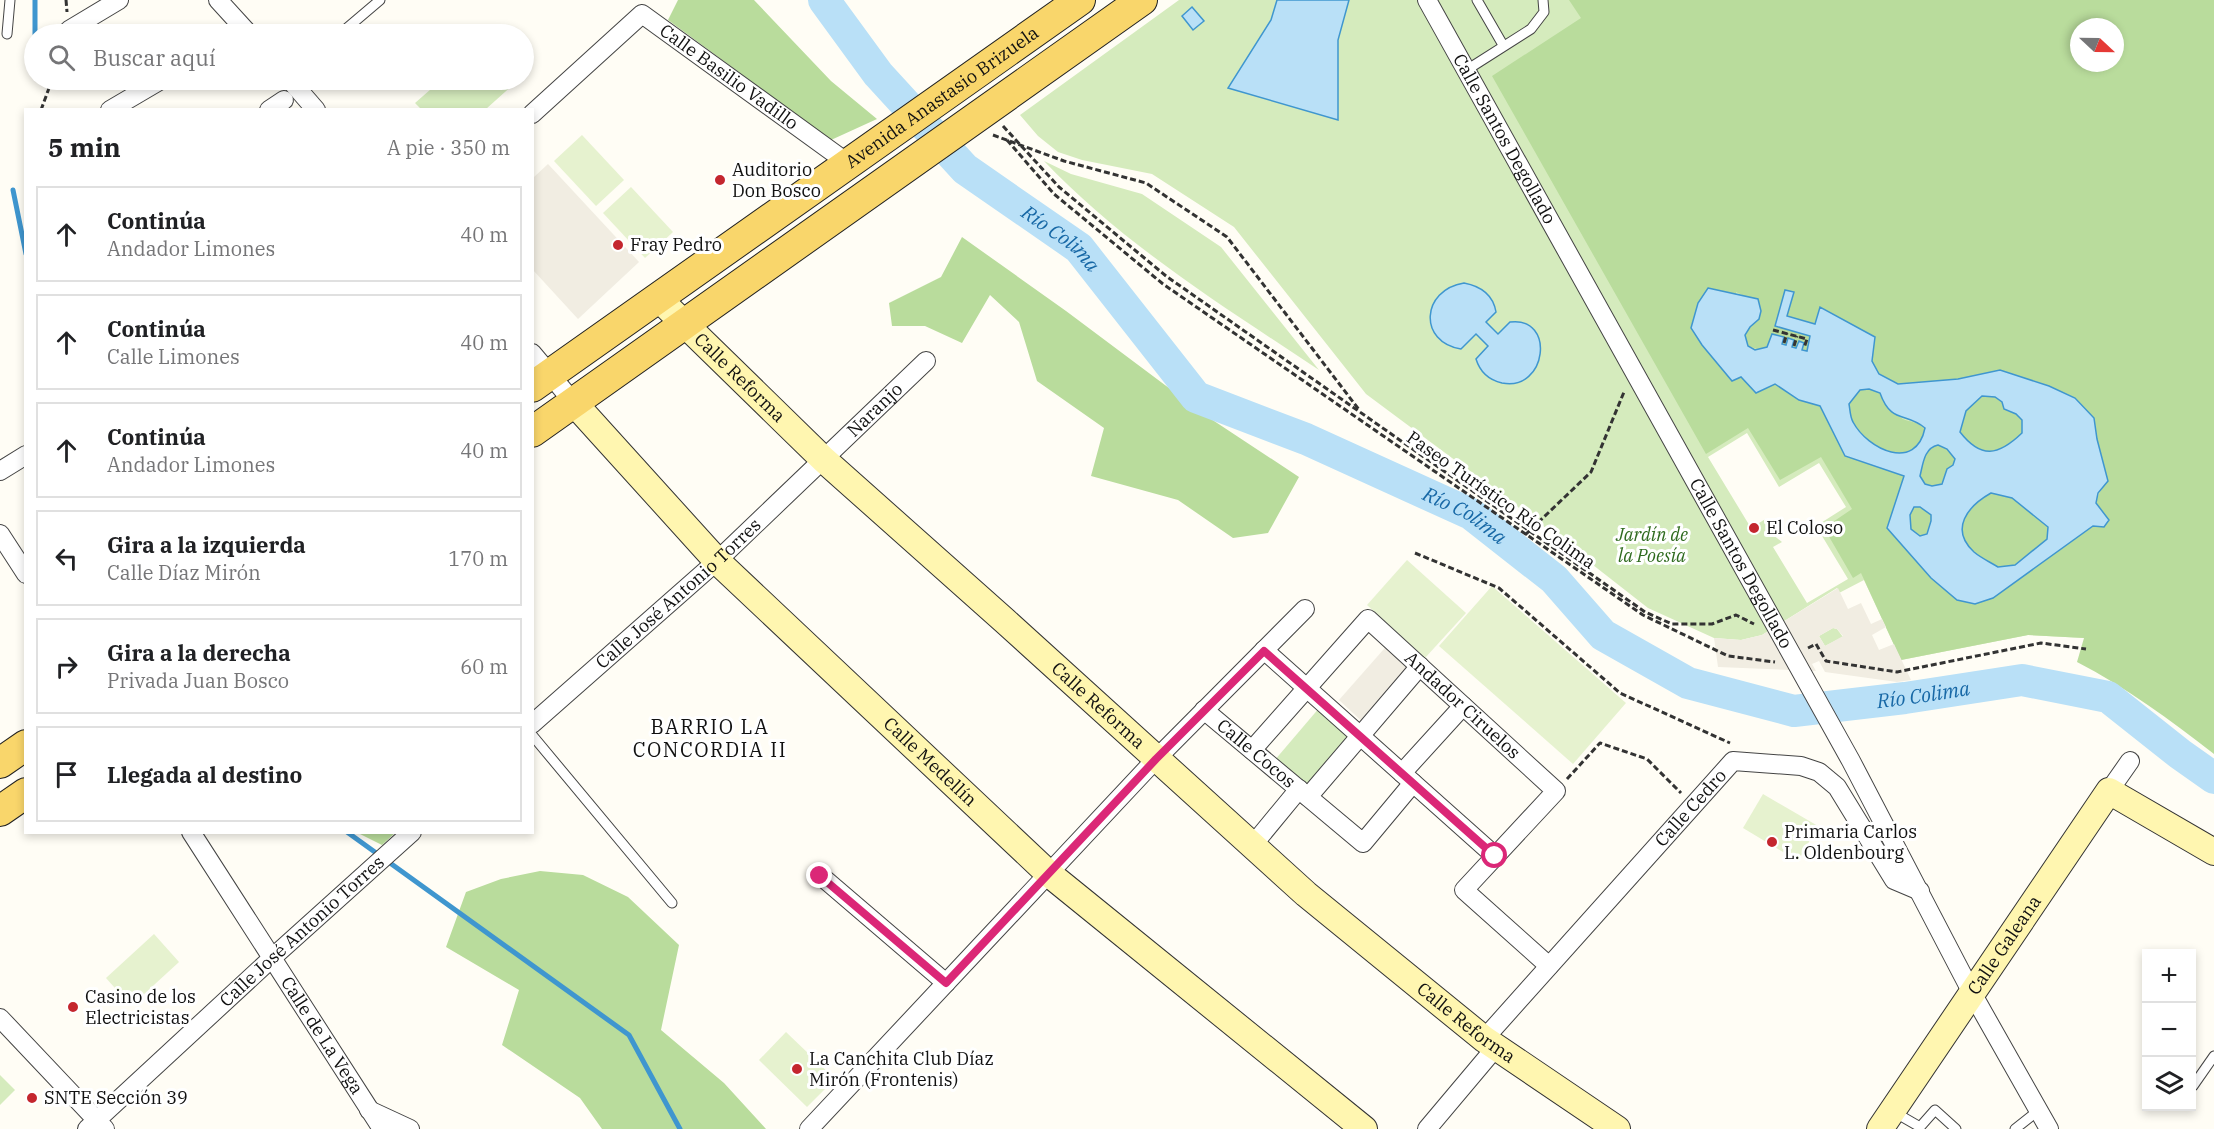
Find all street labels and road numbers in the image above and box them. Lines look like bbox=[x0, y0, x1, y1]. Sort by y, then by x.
street label: Calle Basilio Vadillo bbox=[655, 19, 803, 135]
street label: Avenida Anastasio Brizuela bbox=[841, 21, 1043, 173]
street label: Calle Santos Degollado bbox=[1448, 49, 1561, 228]
street label: Calle Reforma bbox=[689, 328, 791, 427]
street label: Naranjo bbox=[842, 378, 907, 442]
street label: Paseo Turístico Río Colima bbox=[1402, 426, 1600, 574]
street label: Calle Santos Degollado bbox=[1685, 474, 1798, 652]
street label: Calle José Antonio Torres bbox=[591, 513, 765, 674]
street label: Andador Ciruelos bbox=[1400, 646, 1525, 764]
street label: Calle Reforma bbox=[1047, 657, 1150, 754]
street label: Calle Medellín bbox=[879, 712, 982, 811]
street label: Calle Cocos bbox=[1212, 714, 1301, 793]
street label: Calle Cedro bbox=[1650, 764, 1731, 851]
street label: Calle José Antonio Torres bbox=[215, 851, 389, 1012]
street label: Calle Galeana bbox=[1962, 891, 2046, 999]
street label: Calle de La Vega bbox=[276, 972, 369, 1099]
street label: Calle Reforma bbox=[1412, 977, 1520, 1068]

